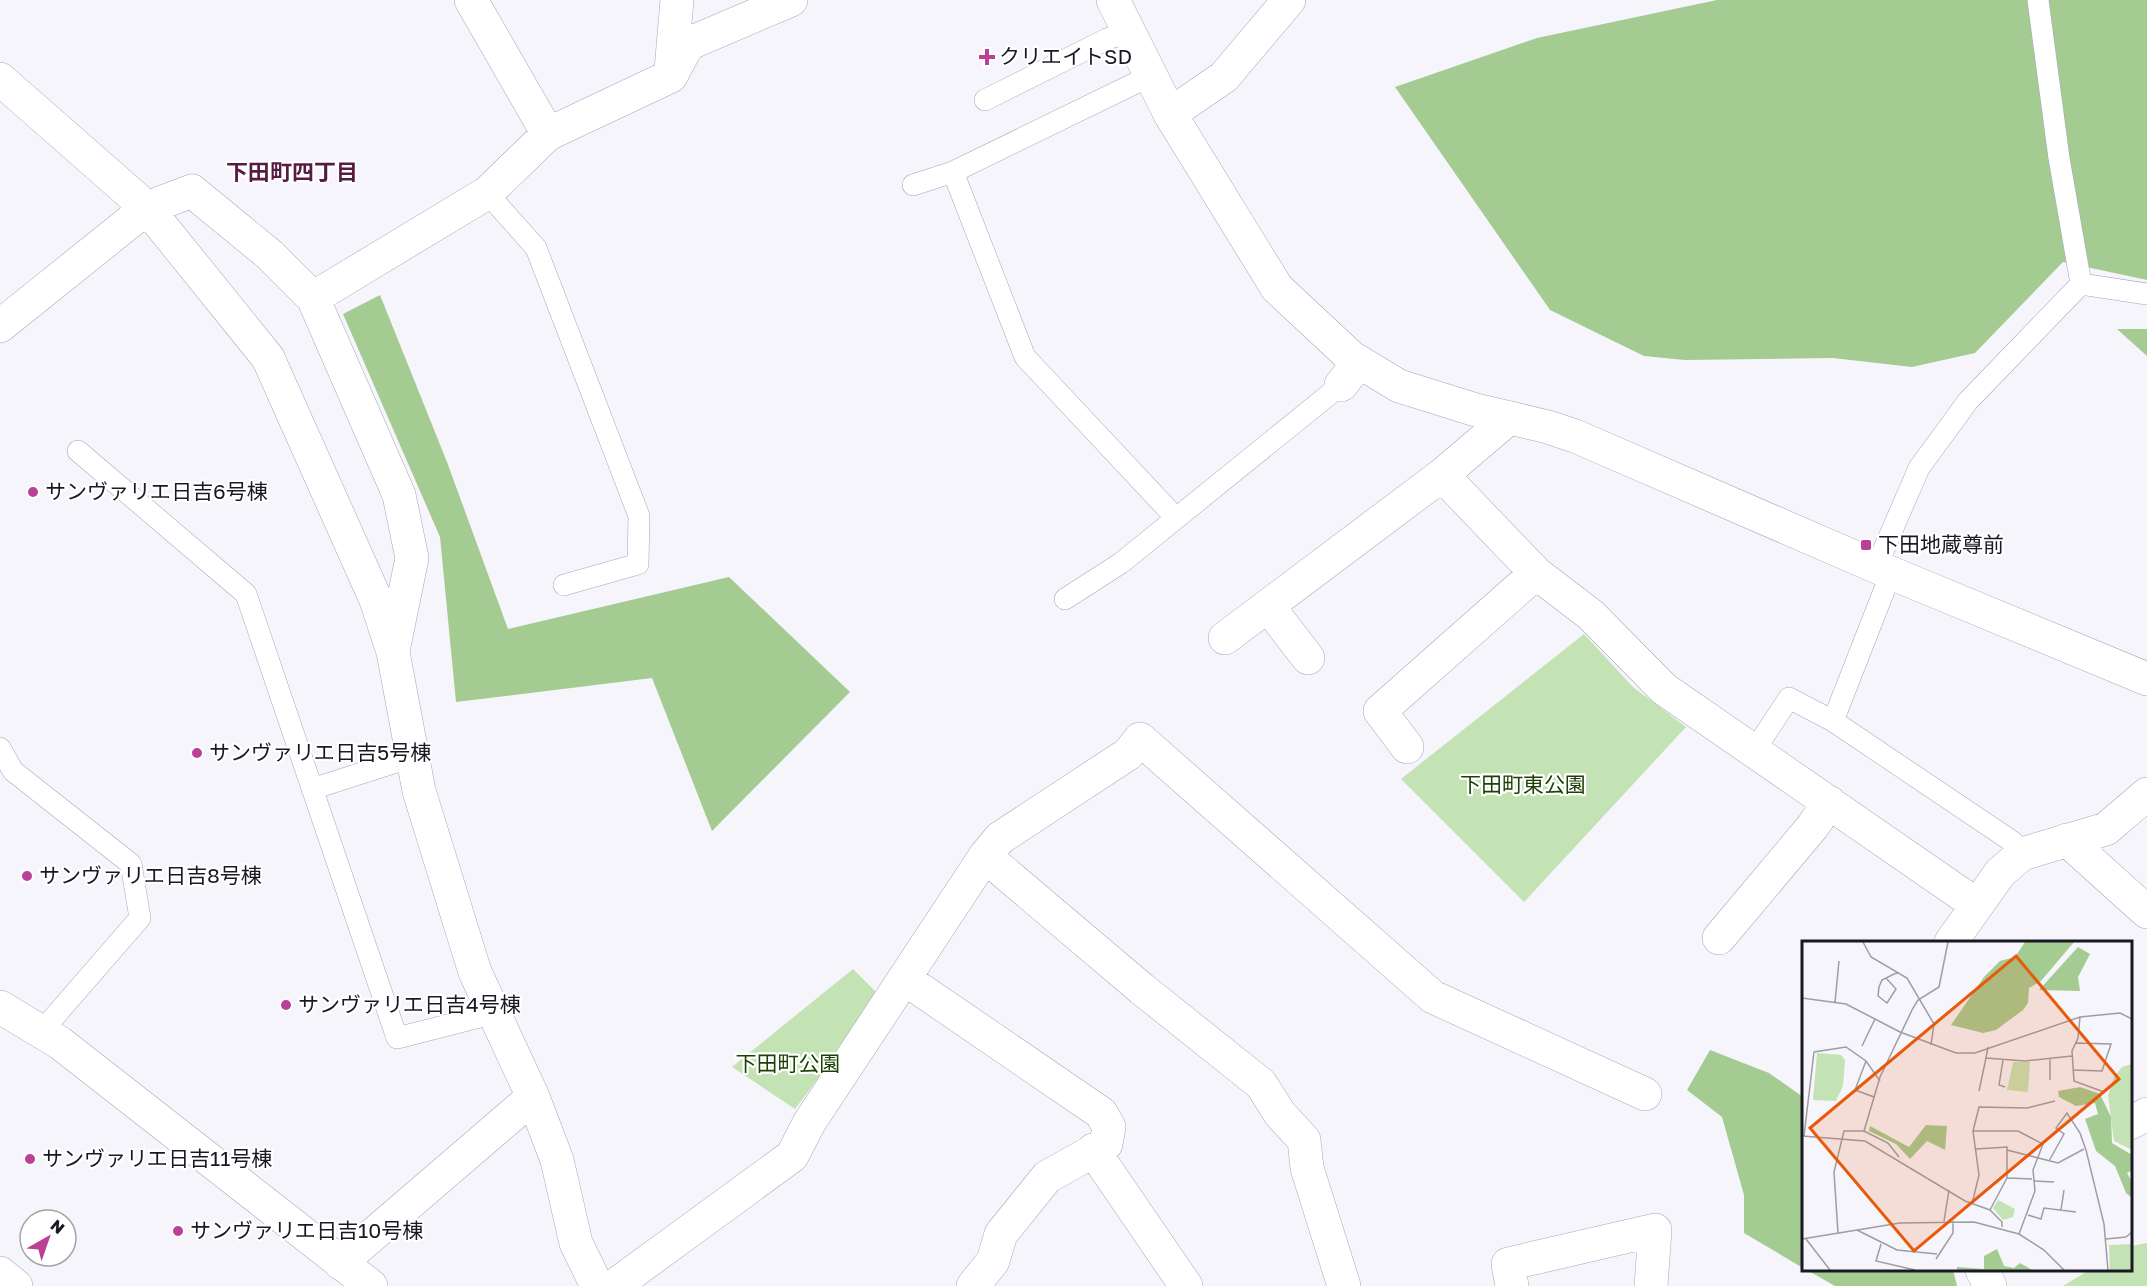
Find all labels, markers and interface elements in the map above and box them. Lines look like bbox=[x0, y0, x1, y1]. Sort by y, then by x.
place label: クリエイトSD bbox=[999, 43, 1132, 69]
marker: クリエイトSD bbox=[980, 50, 994, 64]
district label: 下田町四丁目 bbox=[226, 158, 358, 185]
place label: サンヴァリエ日吉6号棟 bbox=[45, 478, 268, 504]
marker: サンヴァリエ日吉6号棟 bbox=[26, 485, 40, 499]
place label: 下田地蔵尊前 bbox=[1878, 531, 2004, 557]
marker: 下田地蔵尊前 bbox=[1859, 538, 1873, 552]
place label: サンヴァリエ日吉5号棟 bbox=[209, 739, 431, 765]
marker: サンヴァリエ日吉5号棟 bbox=[190, 746, 204, 760]
park label: 下田町東公園 bbox=[1460, 771, 1586, 797]
place label: サンヴァリエ日吉8号棟 bbox=[39, 862, 262, 888]
marker: サンヴァリエ日吉8号棟 bbox=[20, 869, 34, 883]
inset map bbox=[1802, 941, 2132, 1271]
place label: サンヴァリエ日吉4号棟 bbox=[298, 991, 521, 1017]
marker: サンヴァリエ日吉4号棟 bbox=[279, 998, 293, 1012]
park label: 下田町公園 bbox=[736, 1050, 841, 1076]
place label: サンヴァリエ日吉11号棟 bbox=[42, 1145, 272, 1171]
marker: サンヴァリエ日吉11号棟 bbox=[23, 1152, 37, 1166]
north arrow bbox=[18, 1208, 78, 1268]
text: N bbox=[47, 1215, 69, 1238]
place label: サンヴァリエ日吉10号棟 bbox=[190, 1217, 423, 1243]
marker: サンヴァリエ日吉10号棟 bbox=[171, 1224, 185, 1238]

